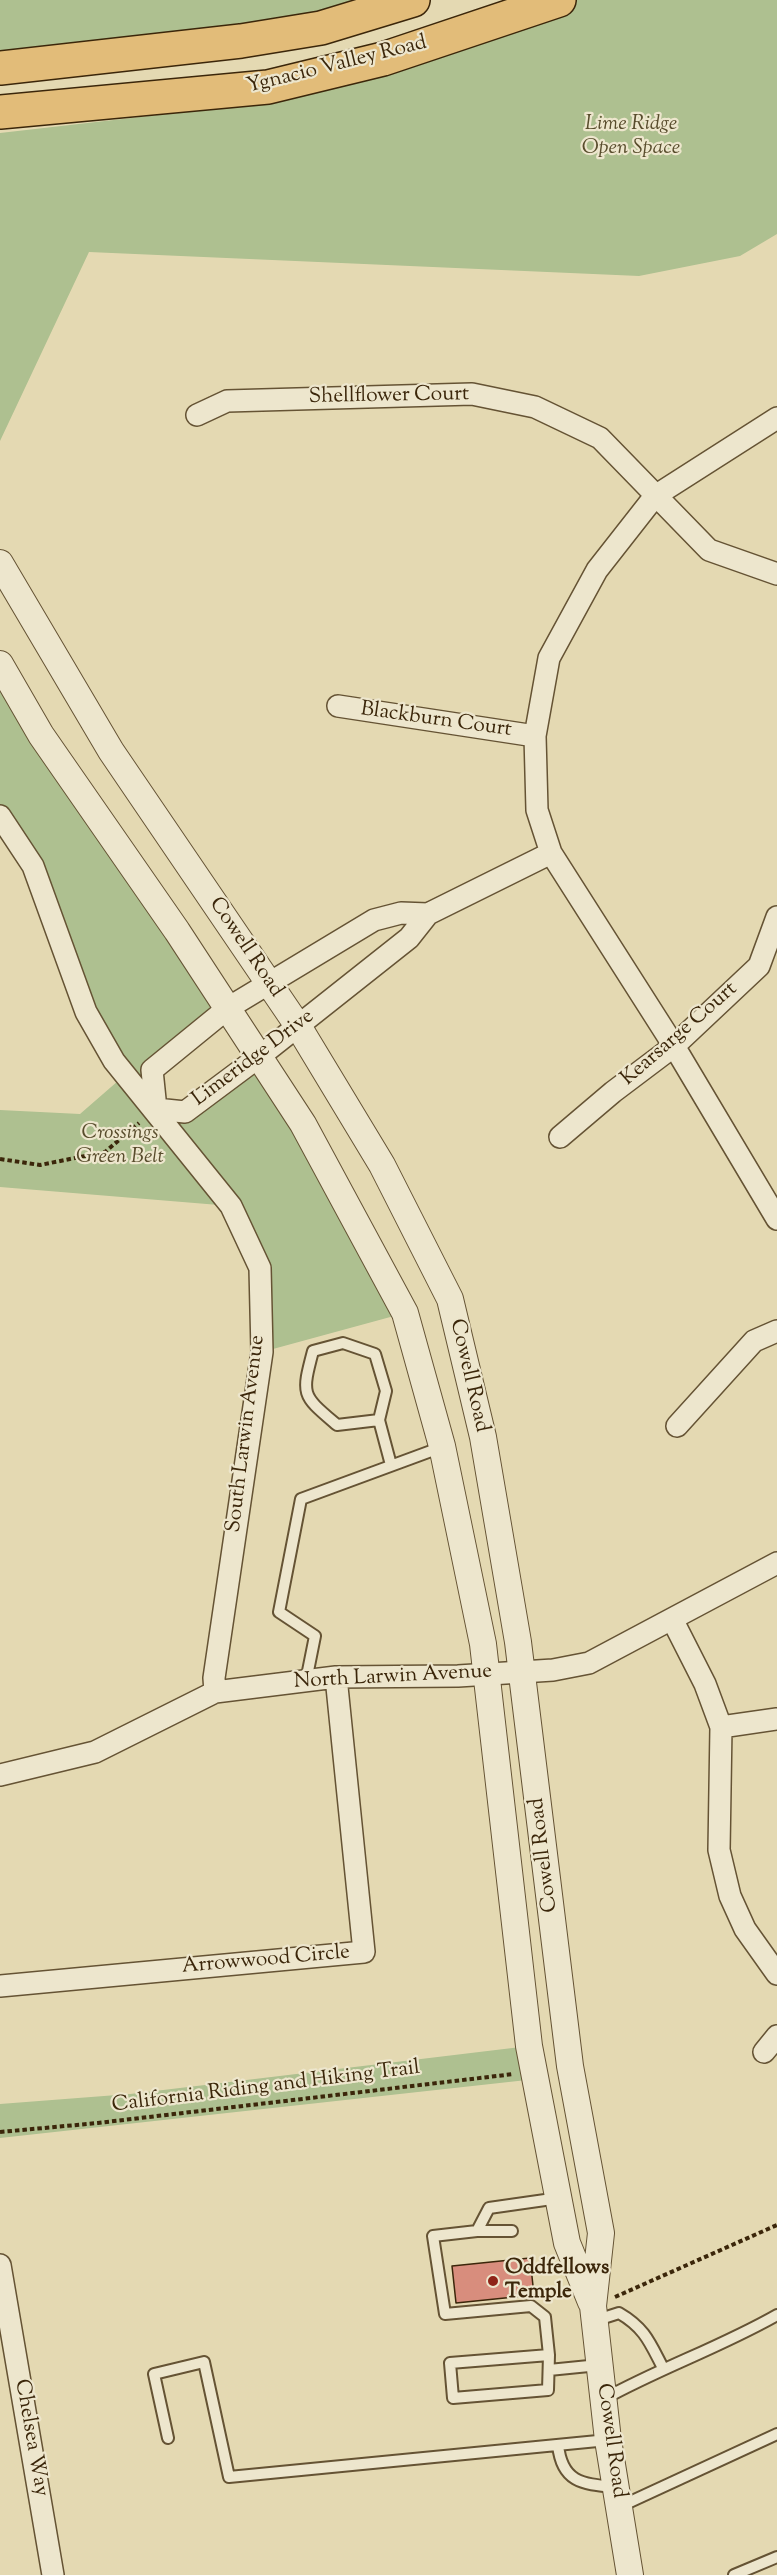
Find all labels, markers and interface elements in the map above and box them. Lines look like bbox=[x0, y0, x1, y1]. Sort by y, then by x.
street label: Ygnacio Valley Road bbox=[244, 31, 430, 101]
park label: Lime Ridge Open Space bbox=[582, 112, 680, 162]
street label: Shellflower Court bbox=[309, 383, 469, 411]
street label: Blackburn Court bbox=[359, 698, 513, 744]
street label: Cowell Road bbox=[202, 893, 288, 1003]
street label: Kearsarge Court bbox=[617, 978, 743, 1092]
street label: Limeridge Drive bbox=[188, 1005, 320, 1113]
park label: Crossings Green Belt bbox=[76, 1121, 164, 1171]
street label: Cowell Road bbox=[443, 1317, 493, 1435]
street label: South Larwin Avenue bbox=[222, 1334, 272, 1534]
street label: North Larwin Avenue bbox=[293, 1660, 493, 1696]
street label: Cowell Road bbox=[525, 1796, 565, 1914]
street label: Arrowwood Circle bbox=[181, 1941, 351, 1981]
street label: California Riding and Hiking Trail bbox=[111, 2057, 421, 2119]
place label: Oddfellows Temple bbox=[505, 2256, 609, 2306]
marker: Oddfellows Temple bbox=[486, 2274, 500, 2288]
street label: Chelsea Way bbox=[7, 2377, 53, 2499]
street label: Cowell Road bbox=[589, 2382, 631, 2500]

